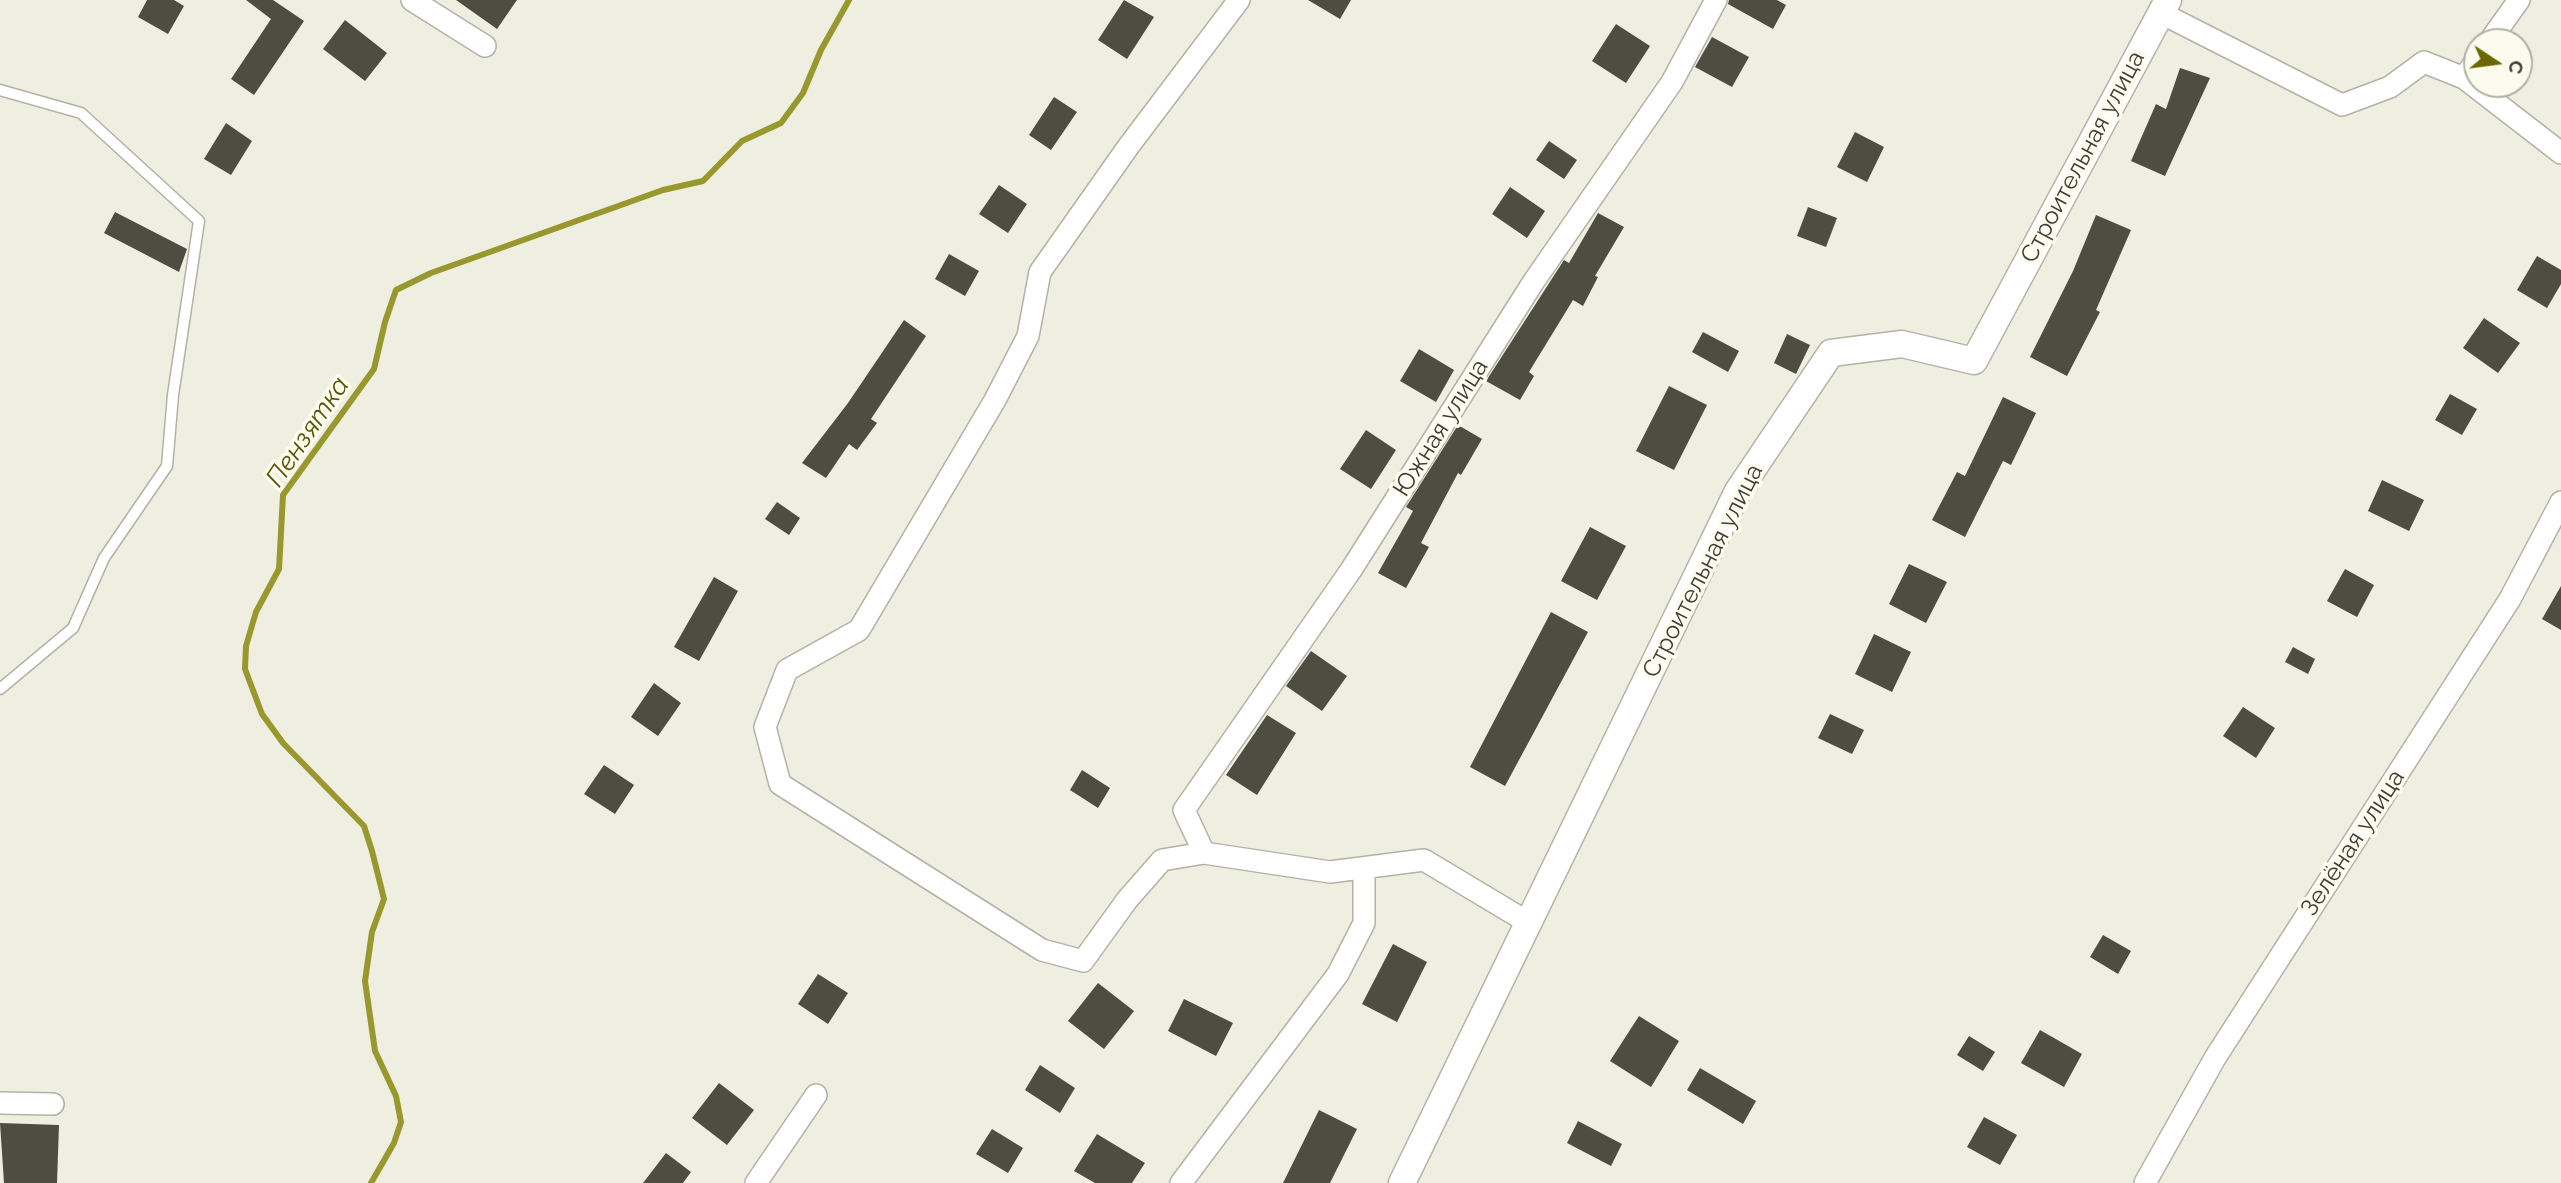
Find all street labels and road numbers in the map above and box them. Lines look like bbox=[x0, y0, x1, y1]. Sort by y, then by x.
street label: Строительная улица bbox=[2015, 46, 2151, 268]
street label: Южная улица bbox=[1387, 354, 1495, 502]
street label: Строительная улица bbox=[1637, 459, 1769, 683]
street label: Зелёная улица bbox=[2295, 765, 2411, 921]

